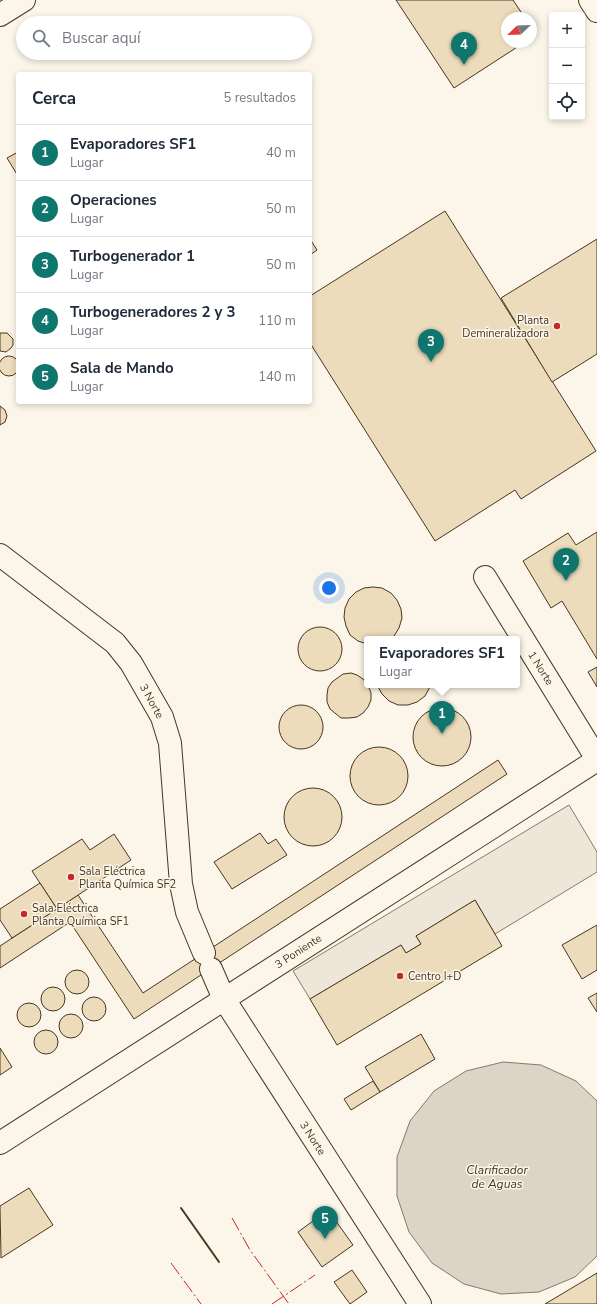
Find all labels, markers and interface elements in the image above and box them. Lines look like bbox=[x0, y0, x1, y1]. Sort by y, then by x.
north arrow bbox=[501, 12, 537, 48]
map controls bbox=[549, 12, 585, 120]
button: + bbox=[549, 12, 585, 48]
search box bbox=[16, 16, 312, 60]
icon: search bbox=[30, 27, 52, 49]
text: Buscar aquí bbox=[62, 28, 140, 48]
pin: 4 bbox=[451, 32, 477, 65]
button: − bbox=[549, 48, 585, 84]
button: locate bbox=[549, 84, 585, 120]
text: Cerca bbox=[32, 87, 76, 110]
text: 5 resultados bbox=[224, 89, 296, 107]
text: Evaporadores SF1 bbox=[70, 134, 196, 154]
text: 1 bbox=[41, 144, 49, 162]
text: 40 m bbox=[266, 144, 296, 162]
text: Lugar bbox=[70, 154, 103, 172]
text: Operaciones bbox=[70, 190, 157, 210]
text: 2 bbox=[41, 200, 49, 218]
text: 50 m bbox=[266, 200, 296, 218]
text: Lugar bbox=[70, 210, 103, 228]
text: Turbogenerador 1 bbox=[70, 246, 195, 266]
text: 3 bbox=[41, 256, 49, 274]
text: 50 m bbox=[266, 256, 296, 274]
text: Lugar bbox=[70, 266, 103, 284]
text: Turbogeneradores 2 y 3 bbox=[70, 302, 235, 322]
text: 4 bbox=[41, 312, 49, 330]
text: 110 m bbox=[258, 312, 296, 330]
place label: Planta Demineralizadora bbox=[462, 313, 549, 341]
marker: Planta Demineralizadora bbox=[552, 321, 562, 331]
text: Lugar bbox=[70, 322, 103, 340]
pin: 3 bbox=[418, 329, 444, 362]
text: Sala de Mando bbox=[70, 358, 174, 378]
text: 5 bbox=[41, 368, 49, 386]
text: 140 m bbox=[258, 368, 296, 386]
text: Lugar bbox=[70, 378, 103, 396]
pin: 2 bbox=[553, 548, 579, 581]
your location bbox=[319, 578, 339, 598]
popup bbox=[364, 636, 520, 688]
text: Evaporadores SF1 bbox=[379, 643, 505, 663]
street label: 1 Norte bbox=[524, 648, 557, 688]
text: Lugar bbox=[379, 663, 412, 681]
street label: 3 Norte bbox=[136, 681, 167, 721]
pin: 1 bbox=[429, 701, 455, 734]
place label: Sala Eléctrica Planta Química SF2 bbox=[79, 864, 176, 892]
marker: Sala Eléctrica Planta Química SF2 bbox=[66, 872, 76, 882]
place label: Sala Eléctrica Planta Química SF1 bbox=[32, 901, 129, 929]
marker: Sala Eléctrica Planta Química SF1 bbox=[19, 909, 29, 919]
street label: 3 Poniente bbox=[272, 931, 325, 972]
place label: Centro I+D bbox=[408, 969, 461, 984]
marker: Centro I+D bbox=[395, 971, 405, 981]
street label: 3 Norte bbox=[296, 1118, 329, 1158]
water label: Clarificador de Aguas bbox=[466, 1162, 528, 1192]
pin: 5 bbox=[312, 1206, 338, 1239]

